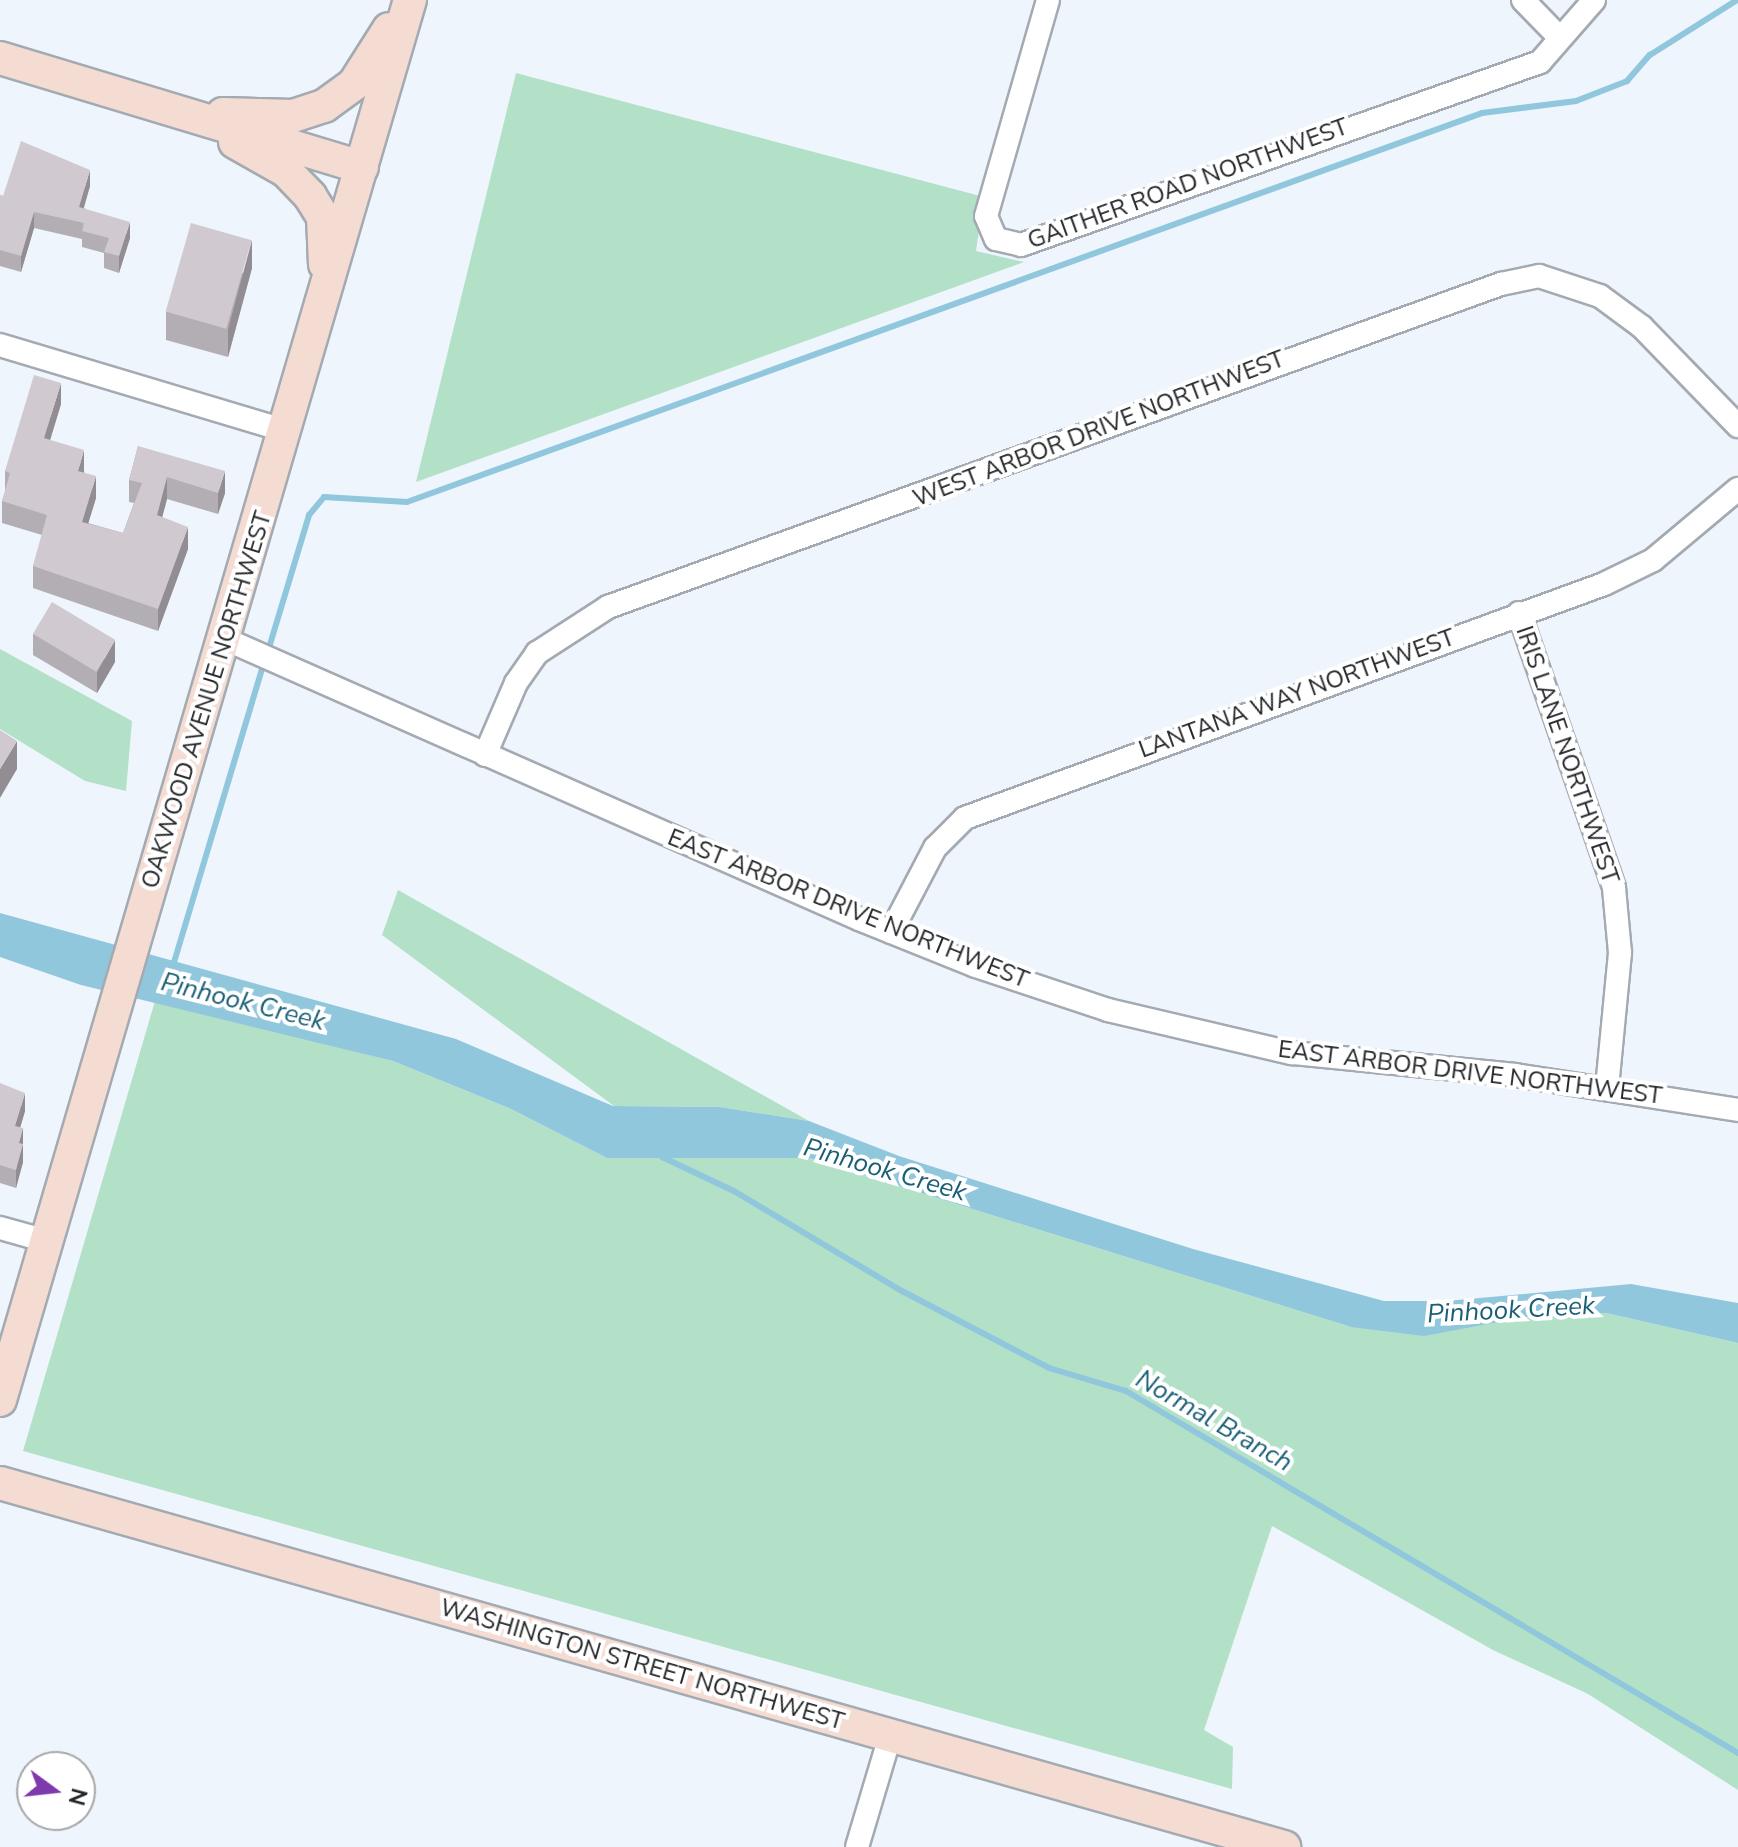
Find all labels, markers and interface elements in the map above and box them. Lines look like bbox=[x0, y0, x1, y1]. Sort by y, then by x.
street label: GAITHER ROAD NORTHWEST bbox=[1024, 112, 1352, 256]
street label: WEST ARBOR DRIVE NORTHWEST bbox=[909, 345, 1289, 513]
street label: OAKWOOD AVENUE NORTHWEST bbox=[136, 508, 278, 892]
street label: IRIS LANE NORTHWEST bbox=[1509, 622, 1625, 888]
street label: LANTANA WAY NORTHWEST bbox=[1135, 623, 1459, 765]
street label: EAST ARBOR DRIVE NORTHWEST bbox=[663, 823, 1033, 995]
water label: Pinhook Creek bbox=[158, 967, 328, 1037]
street label: EAST ARBOR DRIVE NORTHWEST bbox=[1276, 1035, 1664, 1111]
water label: Pinhook Creek bbox=[800, 1132, 970, 1208]
water label: Pinhook Creek bbox=[1426, 1290, 1596, 1330]
water label: Normal Branch bbox=[1130, 1364, 1298, 1478]
street label: WASHINGTON STREET NORTHWEST bbox=[437, 1593, 847, 1737]
north arrow bbox=[16, 1751, 96, 1831]
text: N bbox=[61, 1785, 94, 1809]

